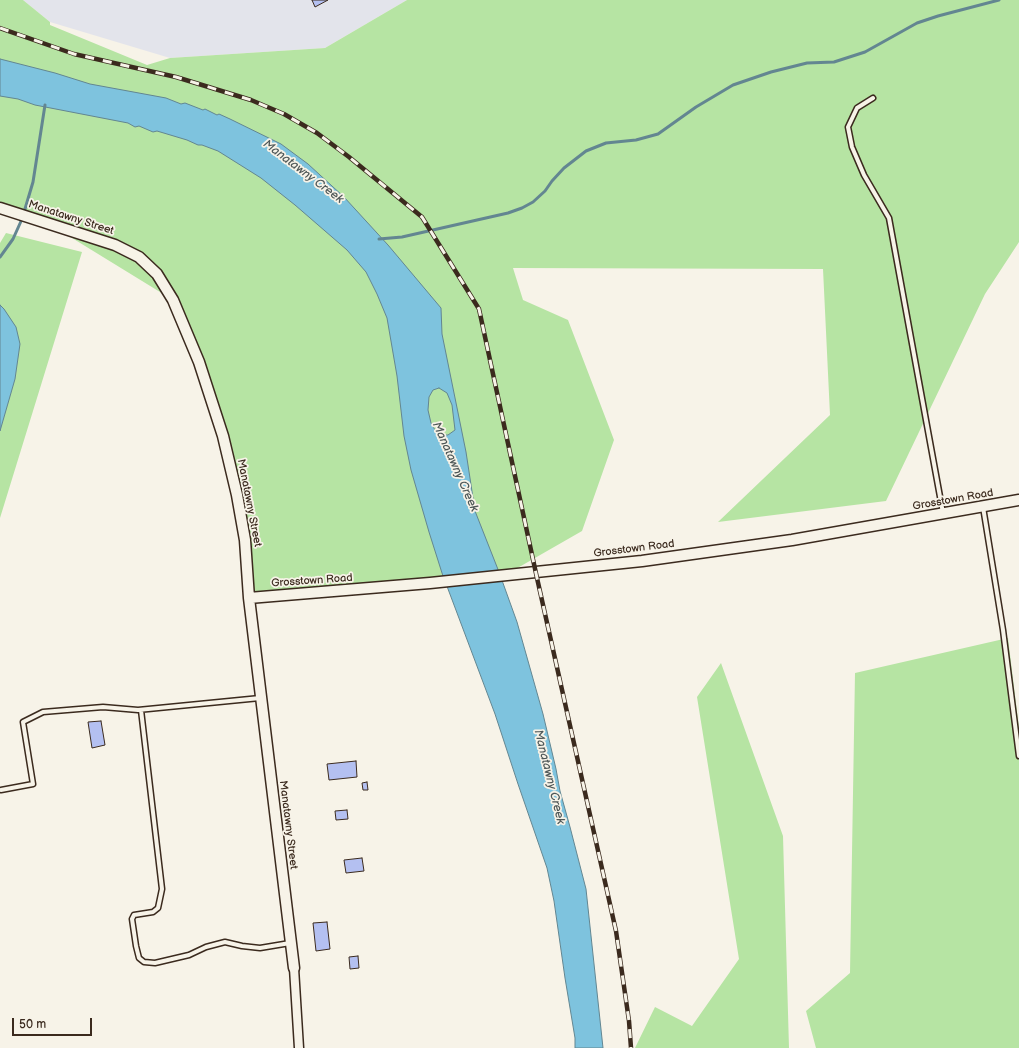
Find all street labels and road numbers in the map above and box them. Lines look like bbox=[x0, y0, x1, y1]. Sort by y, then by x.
street label: Manatawny Street bbox=[27, 198, 115, 238]
street label: Manatawny Street bbox=[234, 458, 264, 548]
street label: Grosstown Road bbox=[912, 486, 994, 514]
street label: Grosstown Road bbox=[593, 537, 675, 561]
street label: Grosstown Road bbox=[271, 572, 353, 590]
street label: Manatawny Street bbox=[276, 780, 300, 870]

